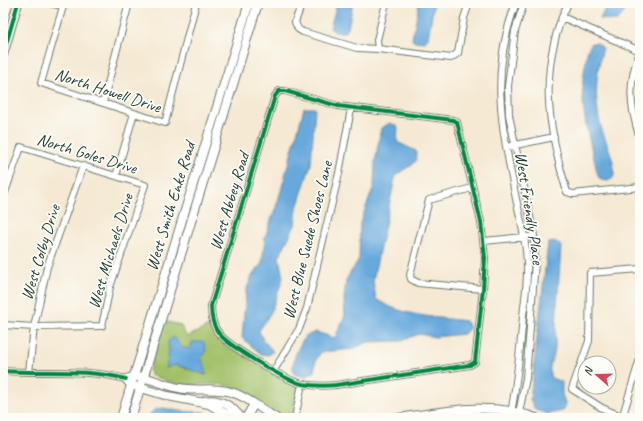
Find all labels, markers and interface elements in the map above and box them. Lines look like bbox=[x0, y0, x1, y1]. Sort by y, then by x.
street label: North Howell Drive bbox=[52, 63, 165, 118]
street label: North Goles Drive bbox=[35, 128, 141, 179]
street label: West Smith Enke Road bbox=[141, 136, 201, 273]
street label: West Abbey Road bbox=[205, 148, 255, 252]
street label: West Friendly Place bbox=[510, 151, 549, 267]
street label: West Blue Suede Shoes Lane bbox=[278, 158, 338, 321]
street label: West Michaels Drive bbox=[83, 190, 138, 311]
street label: West Colby Drive bbox=[16, 201, 65, 302]
north arrow bbox=[577, 355, 617, 395]
text: N bbox=[580, 364, 596, 377]

